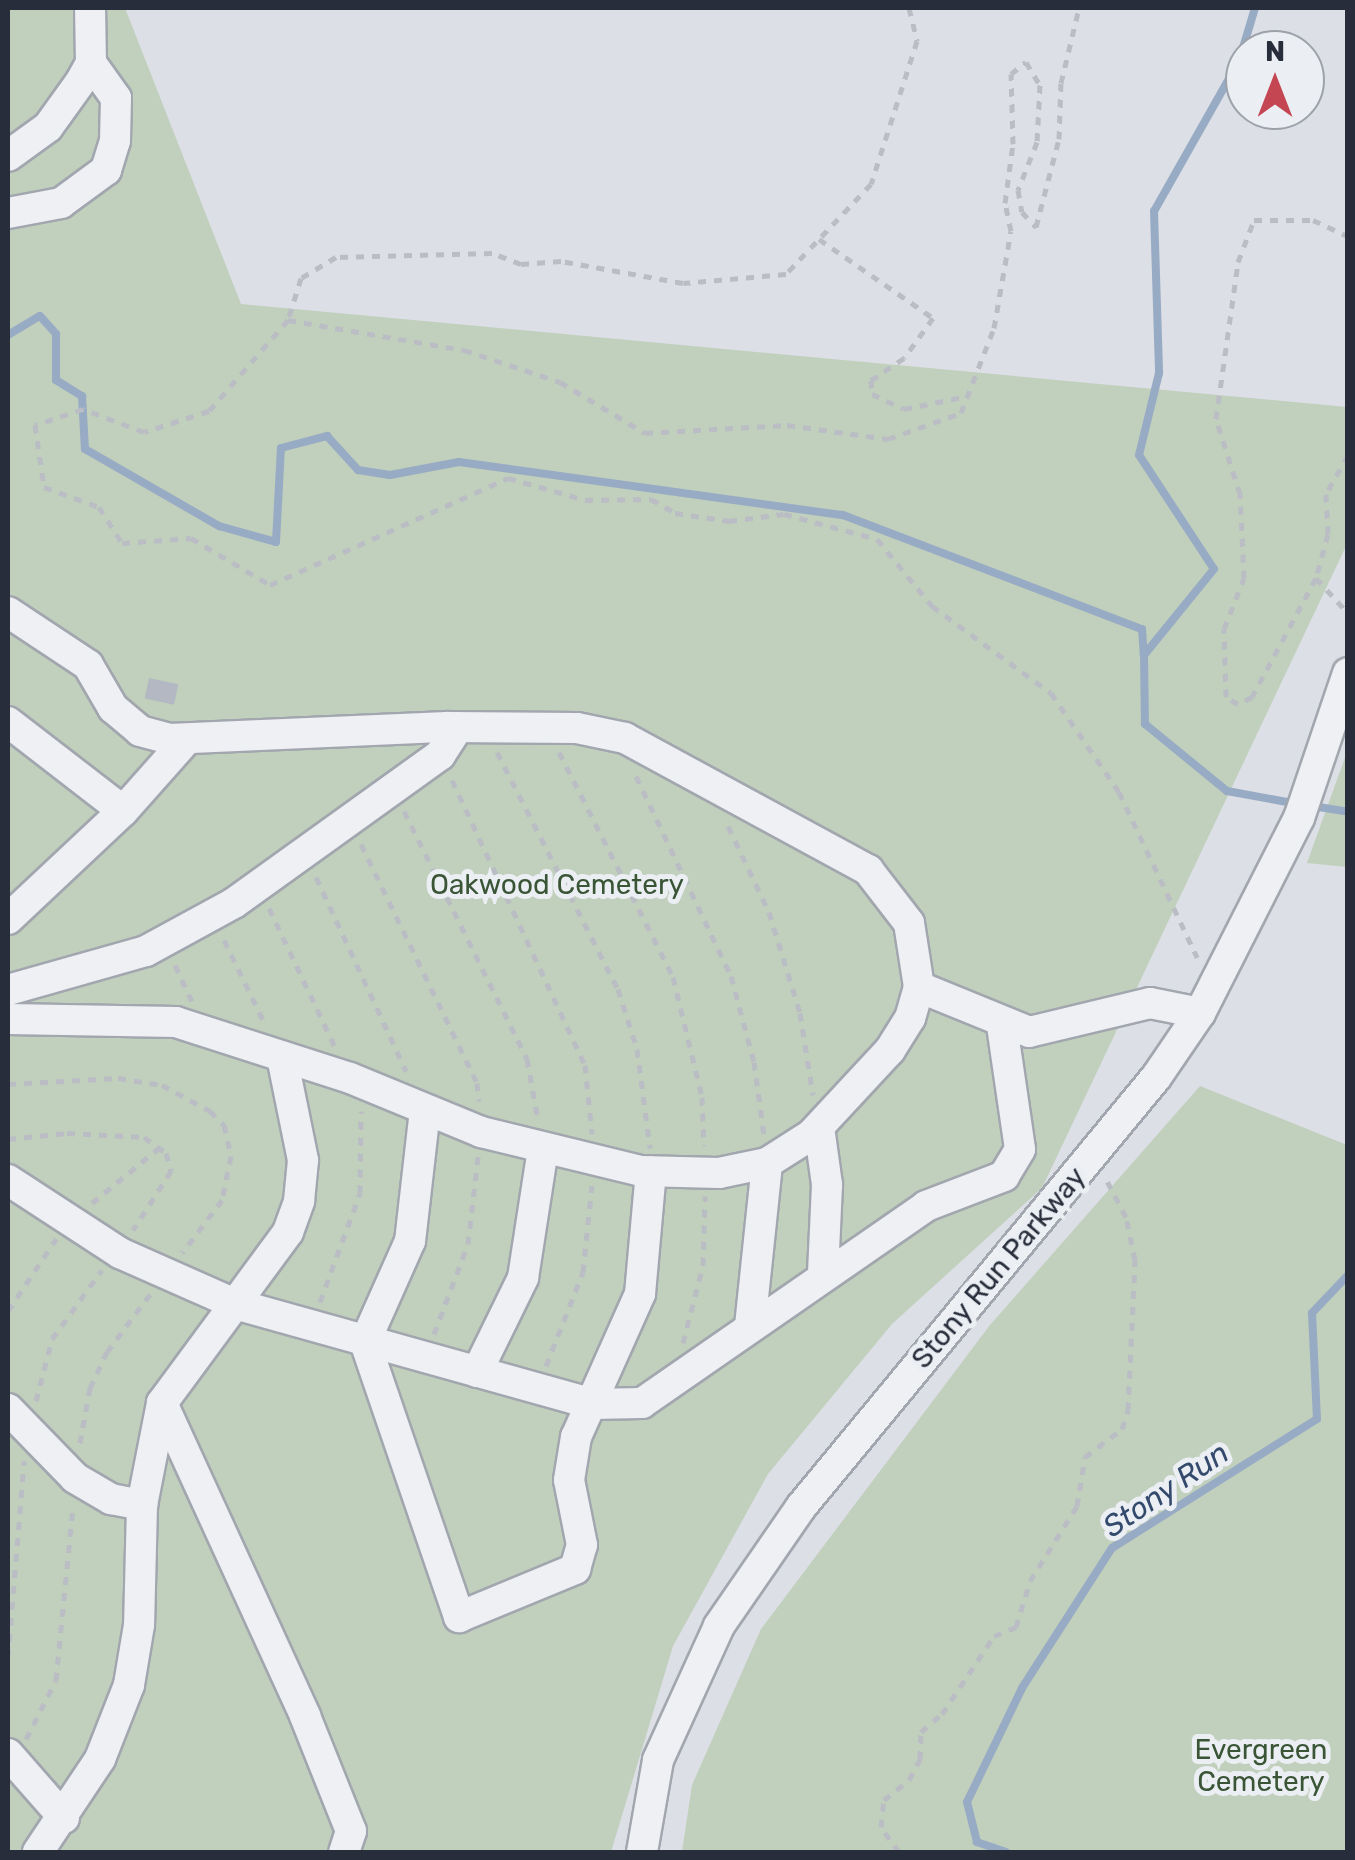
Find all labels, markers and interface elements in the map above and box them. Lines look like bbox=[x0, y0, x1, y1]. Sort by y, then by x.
north arrow bbox=[1225, 30, 1325, 130]
text: N bbox=[1265, 35, 1285, 68]
park label: Oakwood Cemetery bbox=[430, 868, 684, 902]
street label: Stony Run Parkway bbox=[905, 1160, 1093, 1376]
water label: Stony Run bbox=[1096, 1435, 1236, 1545]
park label: Evergreen Cemetery bbox=[1195, 1733, 1327, 1799]

